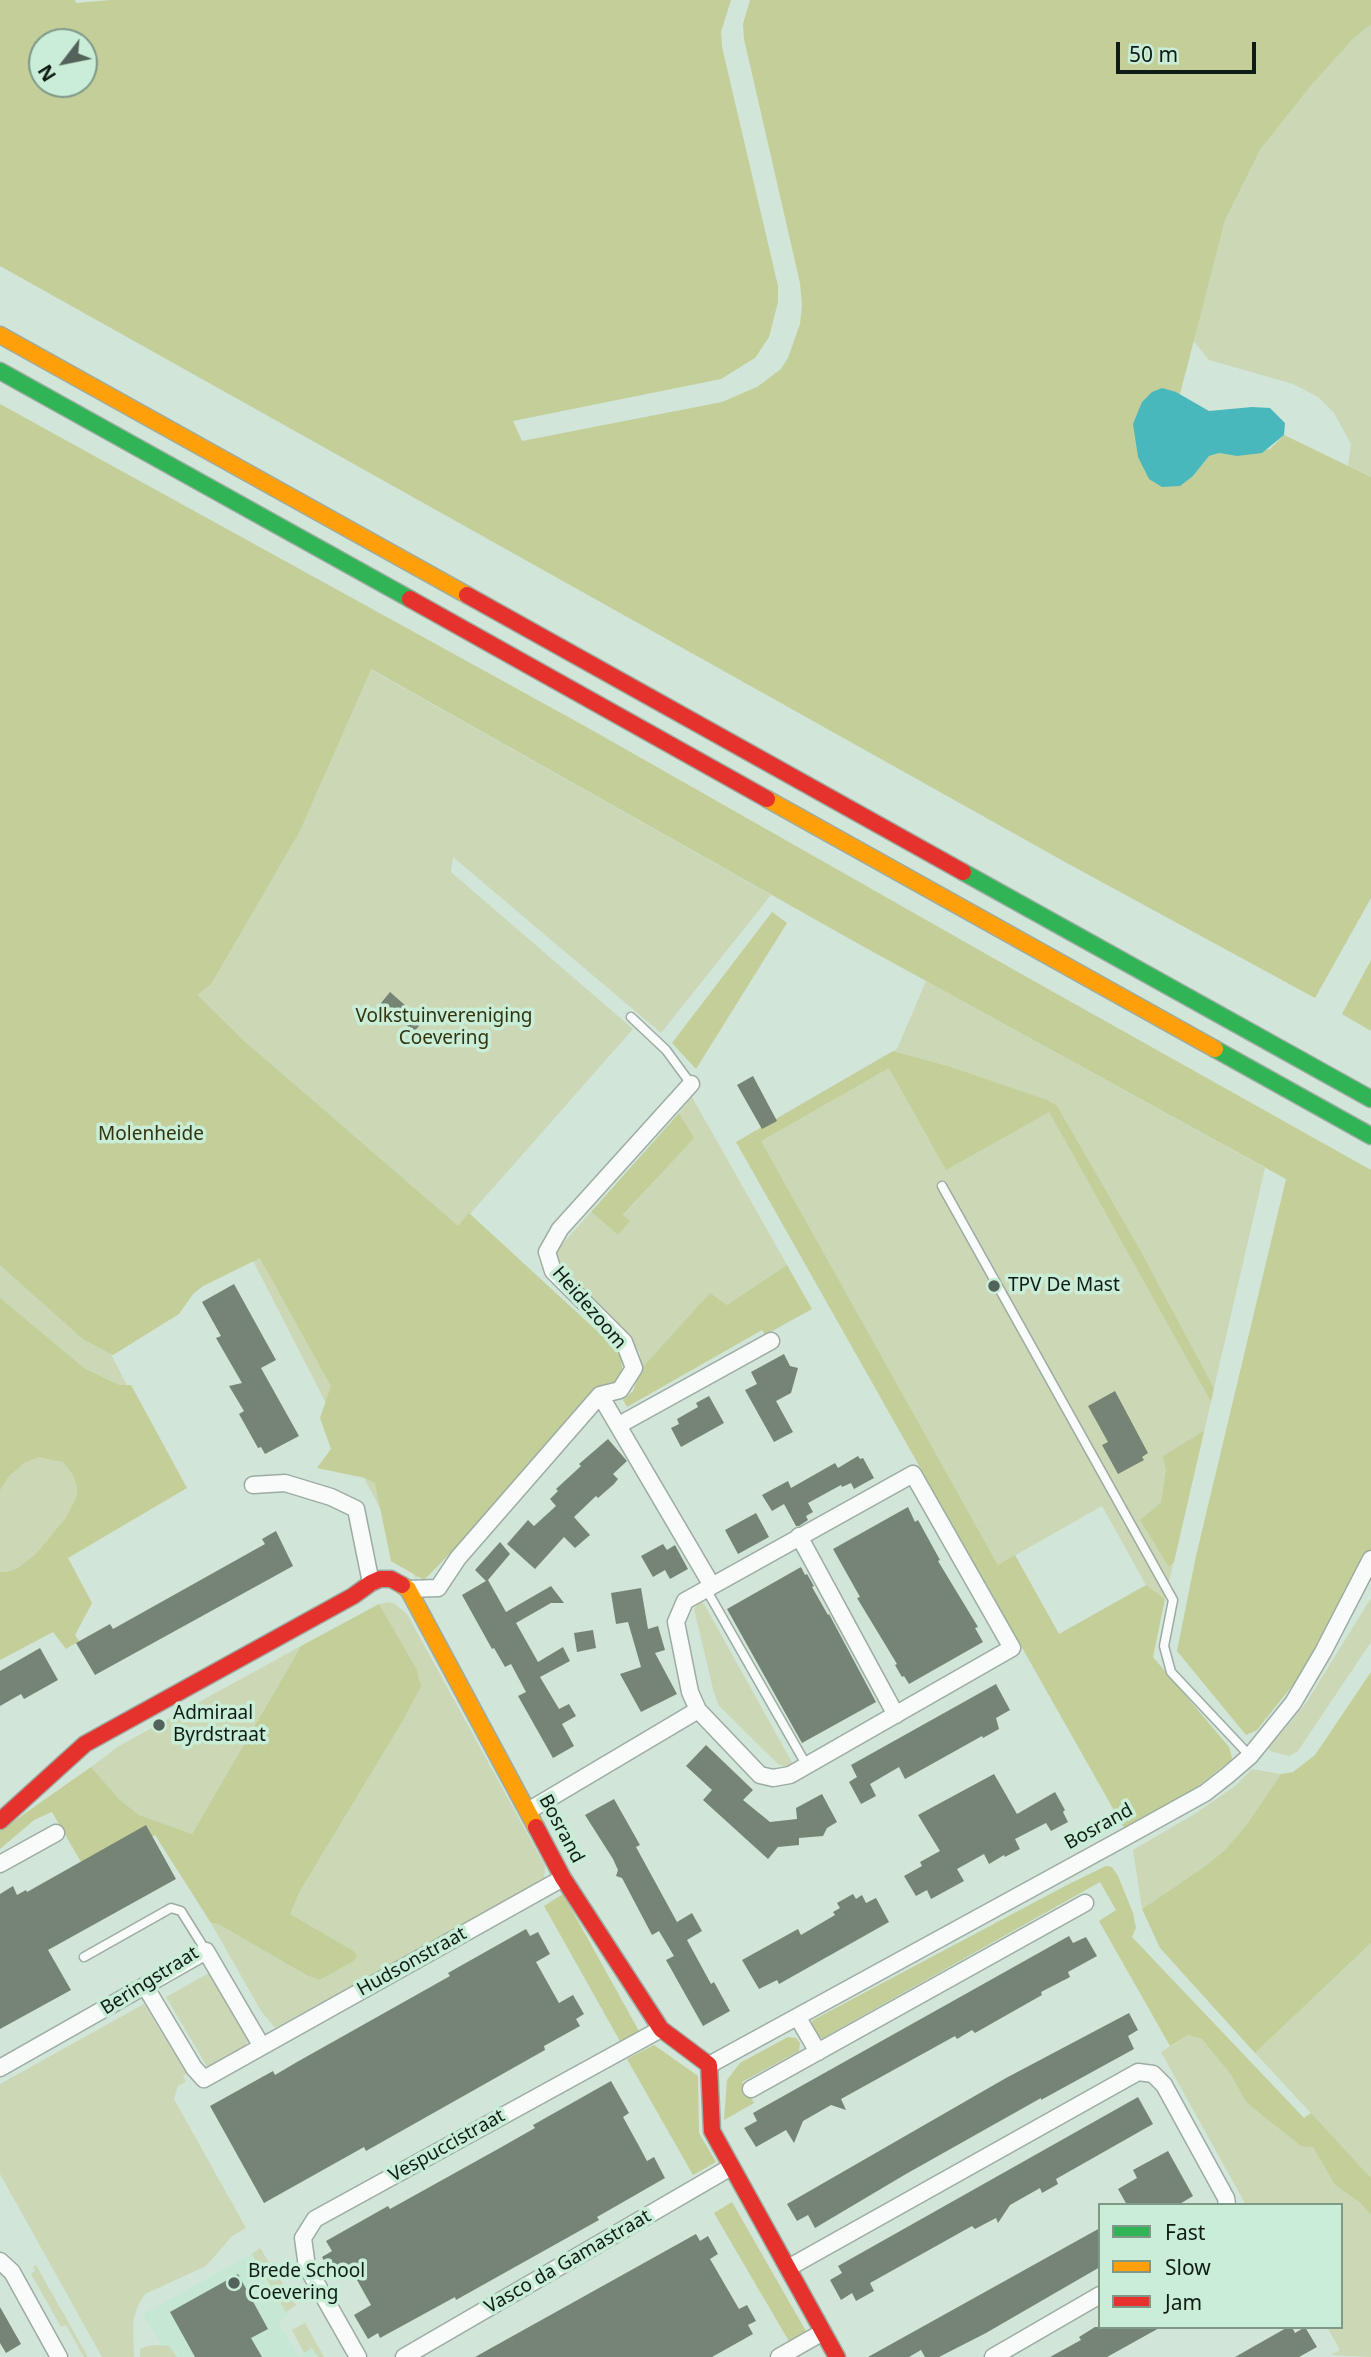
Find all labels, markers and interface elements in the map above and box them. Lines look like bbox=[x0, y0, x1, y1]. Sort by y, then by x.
north arrow bbox=[28, 28, 98, 98]
scale bar bbox=[1119, 28, 1259, 72]
text: 50 m bbox=[1129, 40, 1178, 68]
text: N bbox=[32, 60, 62, 87]
park label: Volkstuinvereniging Coevering bbox=[355, 1006, 533, 1050]
park label: Molenheide bbox=[98, 1124, 204, 1146]
street label: Heidezoom bbox=[547, 1262, 631, 1354]
place label: TPV De Mast bbox=[1008, 1275, 1120, 1297]
marker: TPV De Mast bbox=[986, 1278, 1002, 1294]
place label: Admiraal Byrdstraat bbox=[173, 1703, 266, 1747]
marker: Admiraal Byrdstraat bbox=[151, 1717, 167, 1733]
street label: Bosrand bbox=[533, 1791, 589, 1867]
street label: Bosrand bbox=[1061, 1799, 1137, 1855]
street label: Hudsonstraat bbox=[353, 1923, 471, 2001]
street label: Beringstraat bbox=[97, 1942, 203, 2020]
street label: Vespuccistraat bbox=[385, 2105, 509, 2187]
legend bbox=[1098, 2203, 1343, 2329]
street label: Vasco da Gamastraat bbox=[481, 2205, 655, 2319]
text: Fast bbox=[1165, 2218, 1205, 2246]
text: Slow bbox=[1165, 2253, 1211, 2281]
place label: Brede School Coevering bbox=[248, 2261, 365, 2305]
marker: Brede School Coevering bbox=[226, 2275, 242, 2291]
text: Jam bbox=[1165, 2288, 1202, 2316]

